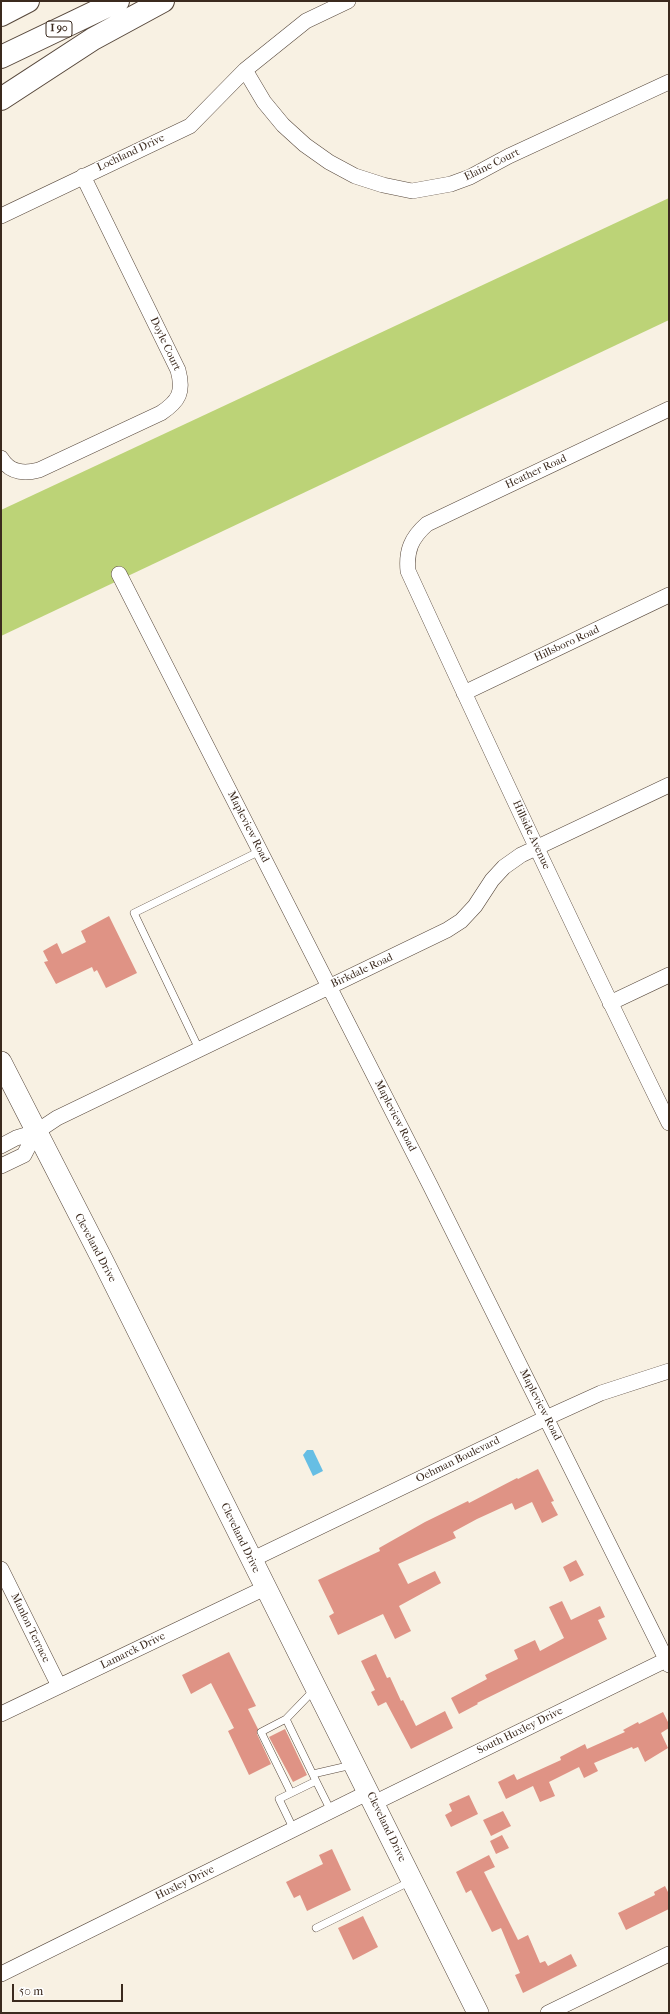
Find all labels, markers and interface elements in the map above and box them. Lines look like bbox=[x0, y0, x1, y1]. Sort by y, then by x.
road number: I 90 bbox=[46, 21, 72, 37]
street label: Lochland Drive bbox=[95, 132, 167, 174]
street label: Elaine Court bbox=[462, 146, 522, 184]
street label: Doyle Court bbox=[147, 315, 183, 373]
street label: Heather Road bbox=[503, 452, 569, 492]
street label: Hillsboro Road bbox=[532, 623, 602, 665]
street label: Mapleview Road bbox=[224, 789, 272, 865]
street label: Hillside Avenue bbox=[509, 798, 553, 872]
street label: Birkdale Road bbox=[329, 951, 395, 991]
street label: Mapleview Road bbox=[371, 1078, 419, 1154]
street label: Cleveland Drive bbox=[71, 1211, 119, 1285]
street label: Mapleview Road bbox=[516, 1367, 564, 1443]
street label: Oehman Boulevard bbox=[414, 1434, 502, 1486]
street label: Cleveland Drive bbox=[217, 1501, 263, 1575]
street label: Manlon Terrace bbox=[8, 1591, 52, 1665]
street label: Lamarck Drive bbox=[98, 1630, 168, 1672]
street label: South Huxley Drive bbox=[475, 1705, 565, 1757]
street label: Cleveland Drive bbox=[363, 1790, 409, 1864]
street label: Huxley Drive bbox=[153, 1863, 217, 1903]
scale bar bbox=[14, 1976, 125, 2002]
text: 50 m bbox=[19, 1984, 43, 1998]

